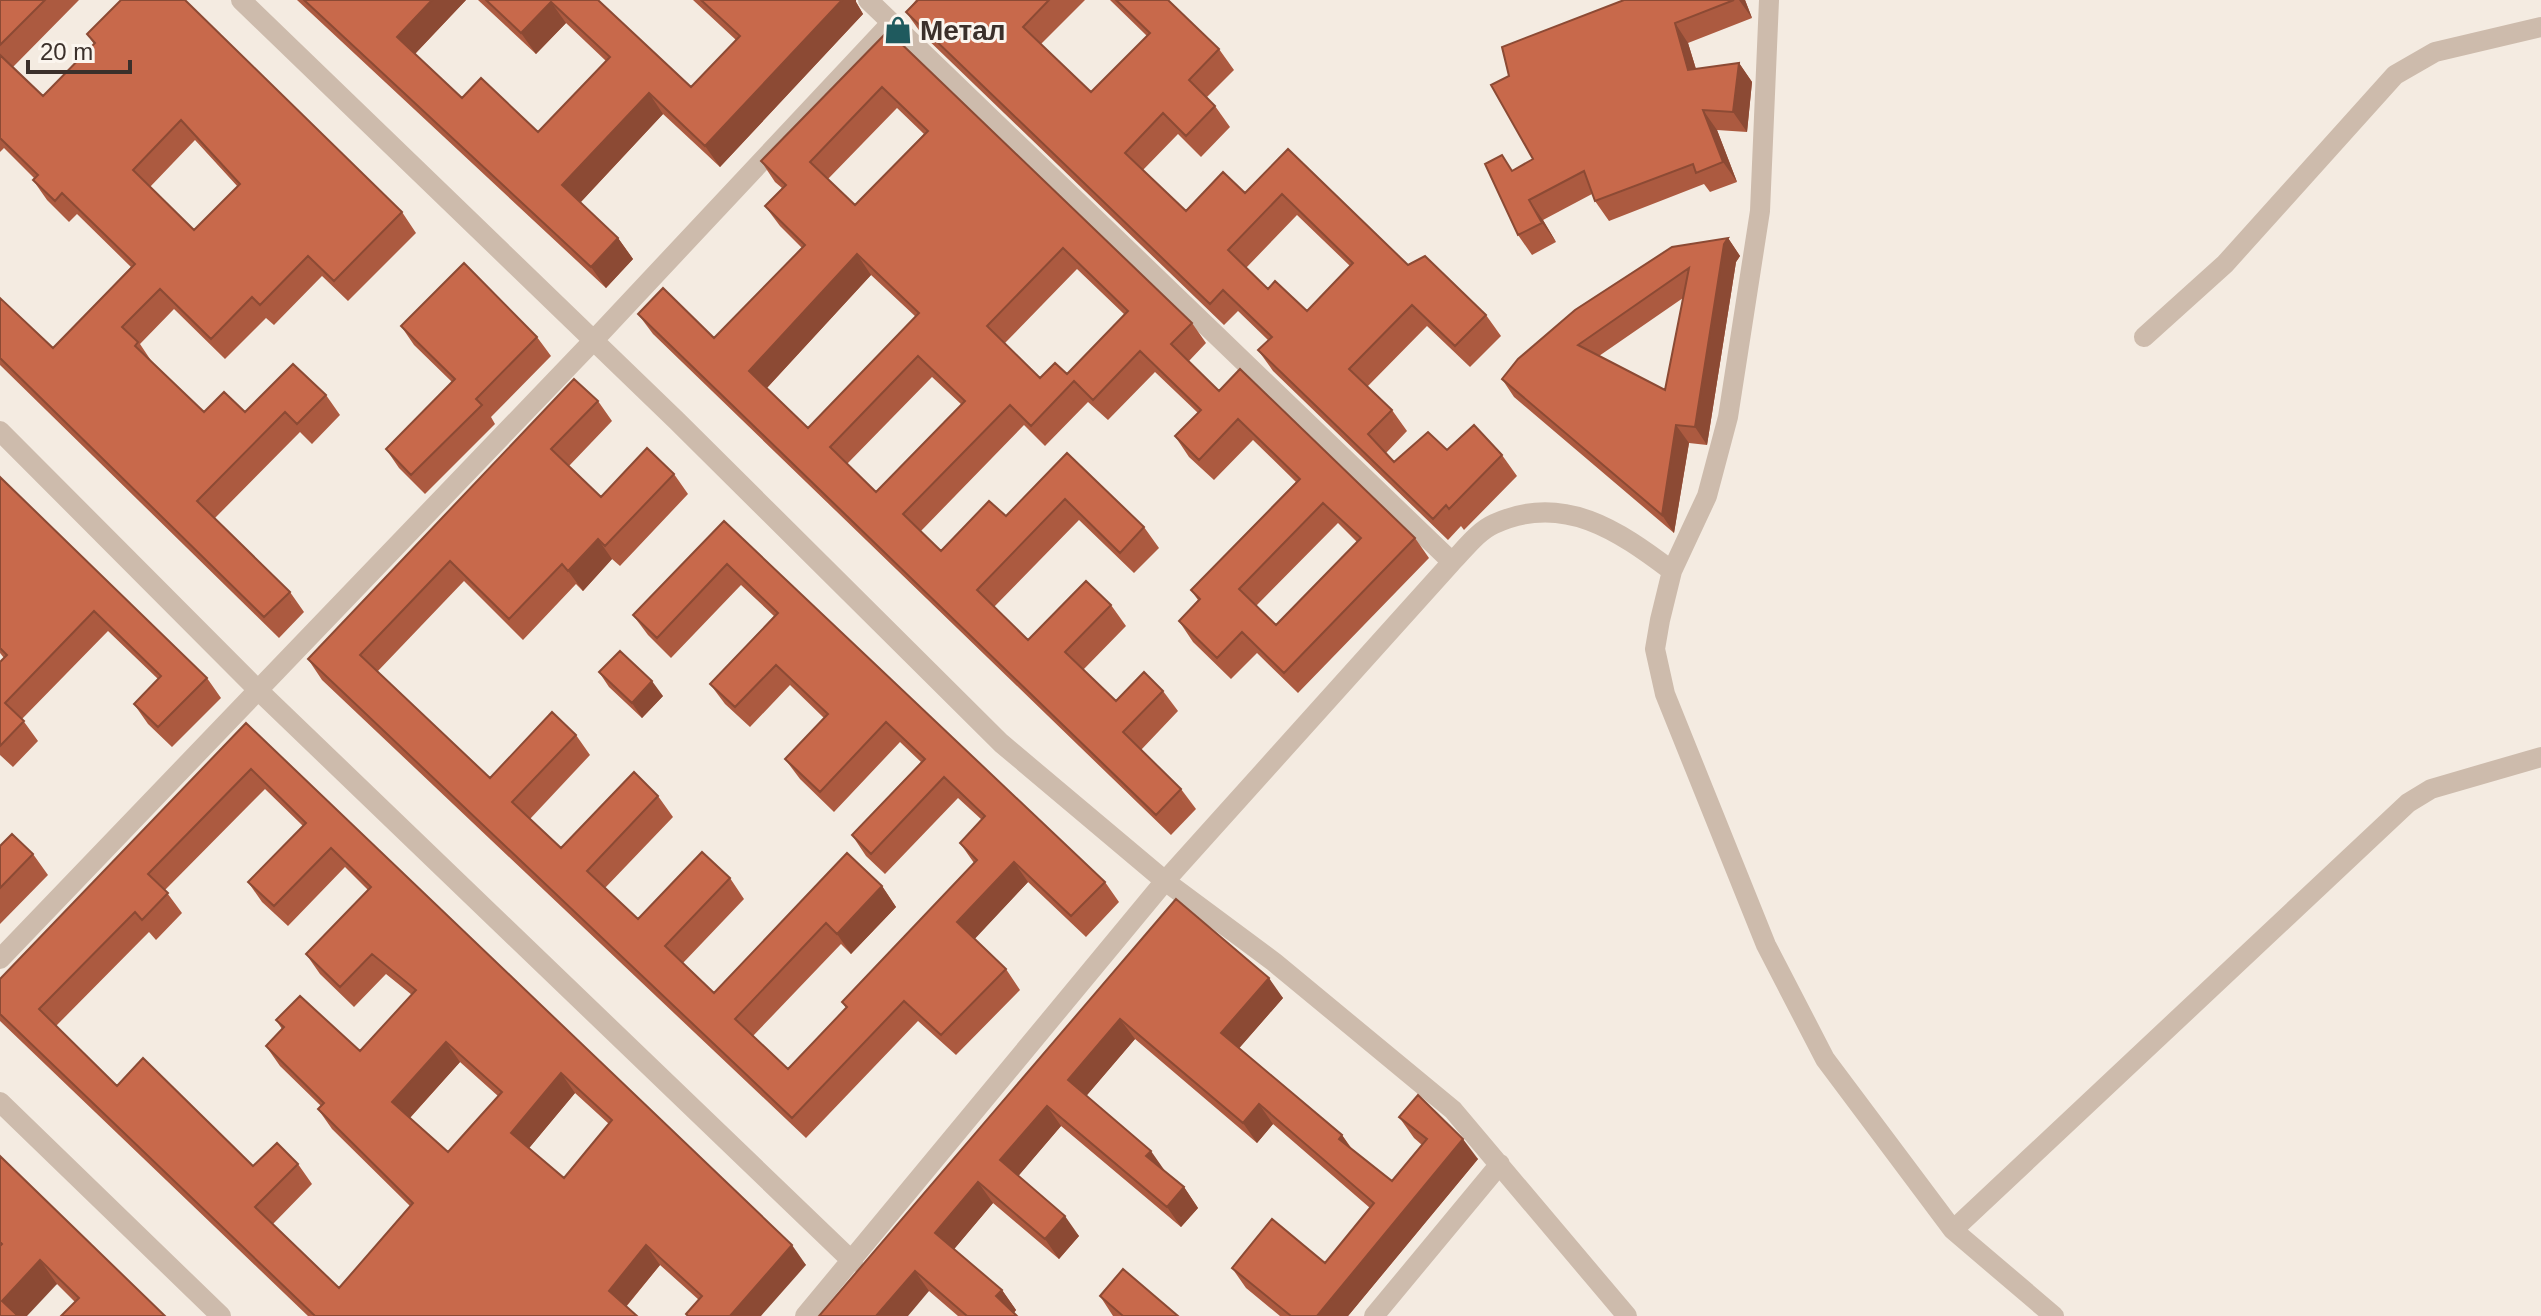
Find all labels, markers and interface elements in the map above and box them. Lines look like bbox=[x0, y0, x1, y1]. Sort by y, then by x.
shop icon: Метал bbox=[883, 15, 913, 45]
place label: Метал bbox=[920, 15, 1006, 46]
scale bar bbox=[28, 24, 130, 74]
text: 20 m bbox=[40, 38, 93, 65]

